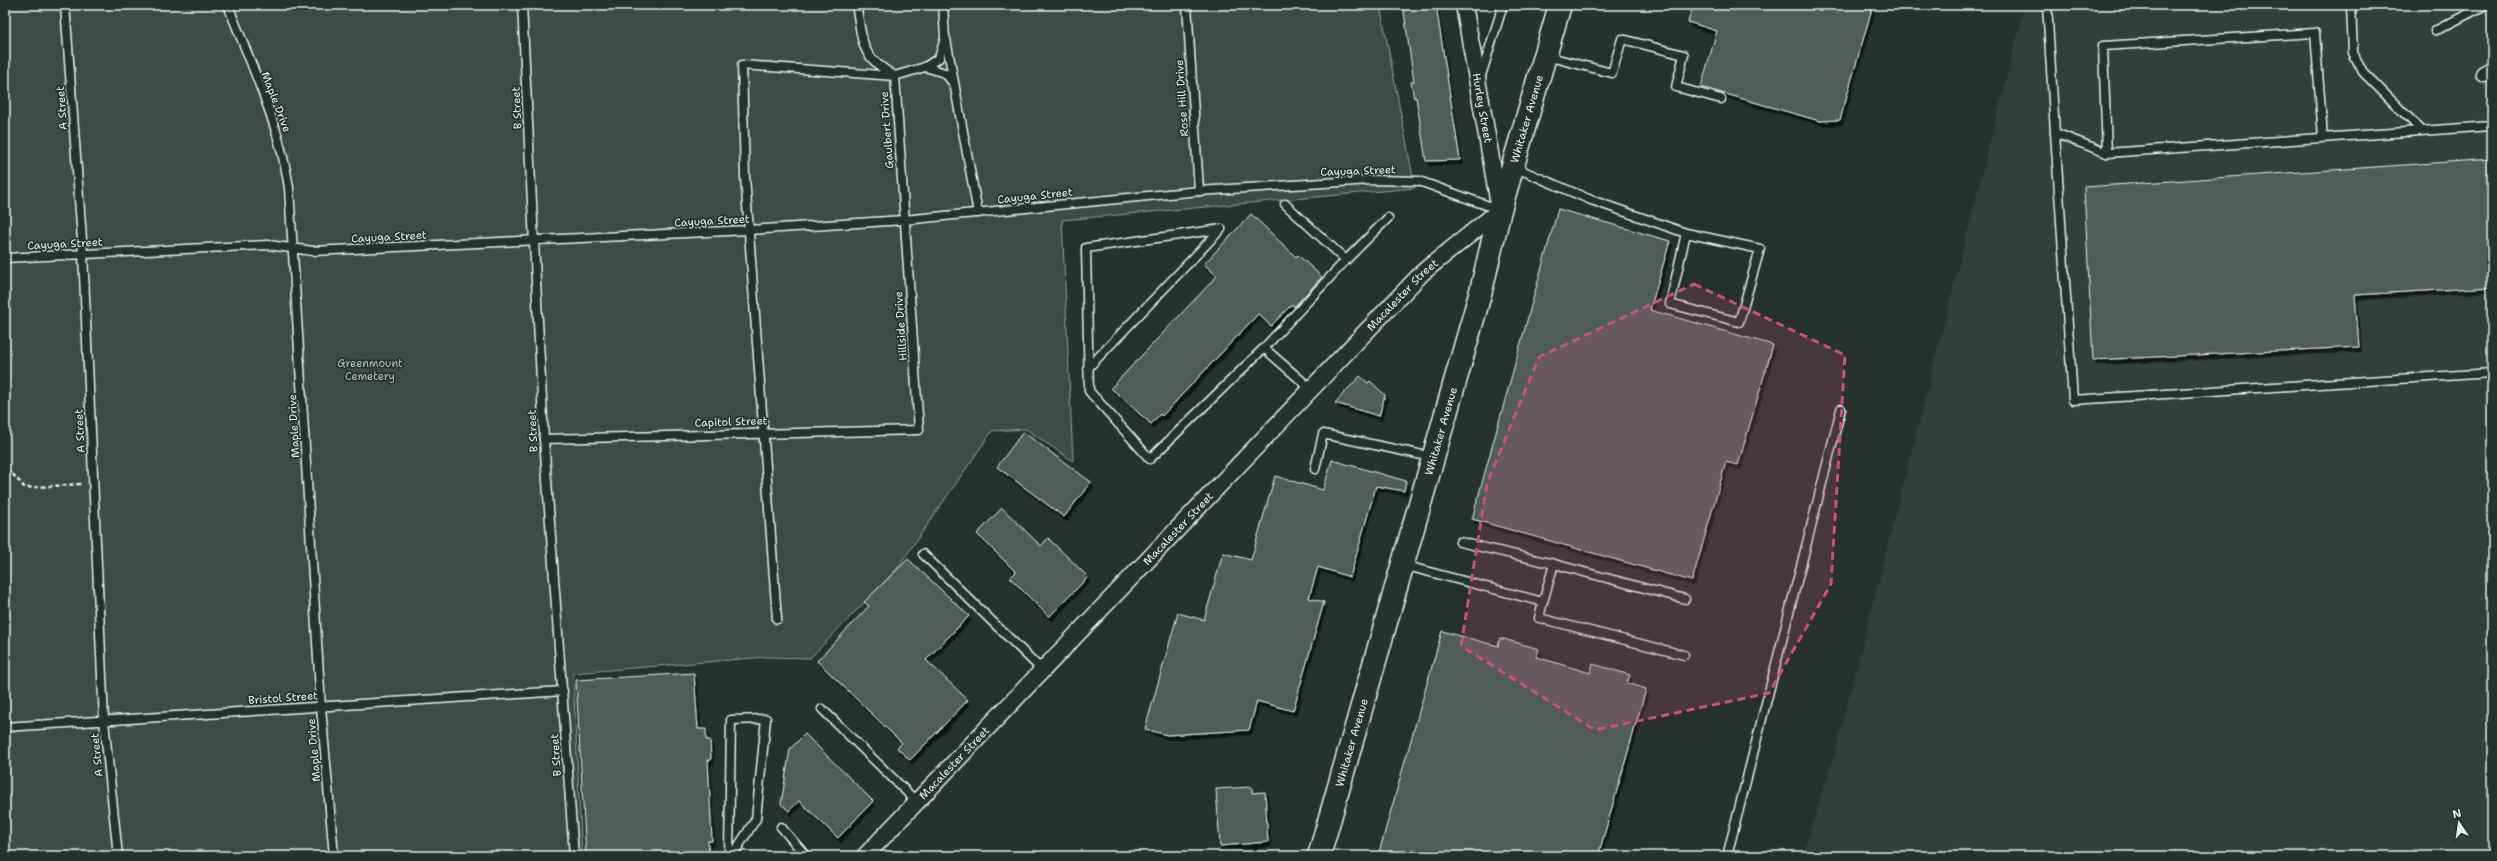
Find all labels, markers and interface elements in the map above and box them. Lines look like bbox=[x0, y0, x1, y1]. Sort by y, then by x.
street label: Rose Hill Drive bbox=[1172, 59, 1192, 137]
street label: Maple Drive bbox=[258, 70, 294, 134]
street label: Hurley Street bbox=[1468, 72, 1496, 144]
street label: Whitaker Avenue bbox=[1507, 73, 1547, 165]
street label: A Street bbox=[53, 85, 71, 131]
street label: B Street bbox=[508, 86, 526, 130]
street label: Gaulbert Drive bbox=[877, 91, 897, 169]
street label: Cayuga Street bbox=[1320, 162, 1396, 180]
street label: Cayuga Street bbox=[997, 185, 1074, 207]
street label: Cayuga Street bbox=[674, 212, 750, 230]
street label: Cayuga Street bbox=[351, 228, 427, 246]
street label: Cayuga Street bbox=[27, 235, 103, 253]
street label: Macalester Street bbox=[1363, 255, 1441, 334]
street label: Hillside Drive bbox=[891, 291, 911, 361]
park label: Greenmount Cemetery bbox=[337, 356, 403, 384]
street label: Whitaker Avenue bbox=[1421, 385, 1461, 477]
street label: Maple Drive bbox=[285, 394, 303, 458]
street label: A Street bbox=[71, 408, 89, 453]
street label: B Street bbox=[524, 409, 542, 453]
street label: Capitol Street bbox=[694, 413, 768, 431]
street label: Macalester Street bbox=[1139, 488, 1217, 568]
street label: Bristol Street bbox=[248, 688, 319, 708]
street label: Whitaker Avenue bbox=[1332, 697, 1371, 788]
street label: Maple Drive bbox=[304, 718, 324, 782]
street label: Macalester Street bbox=[916, 723, 993, 803]
street label: A Street bbox=[87, 732, 107, 778]
street label: B Street bbox=[547, 733, 565, 777]
north arrow bbox=[2439, 803, 2479, 843]
text: N bbox=[2451, 805, 2463, 822]

